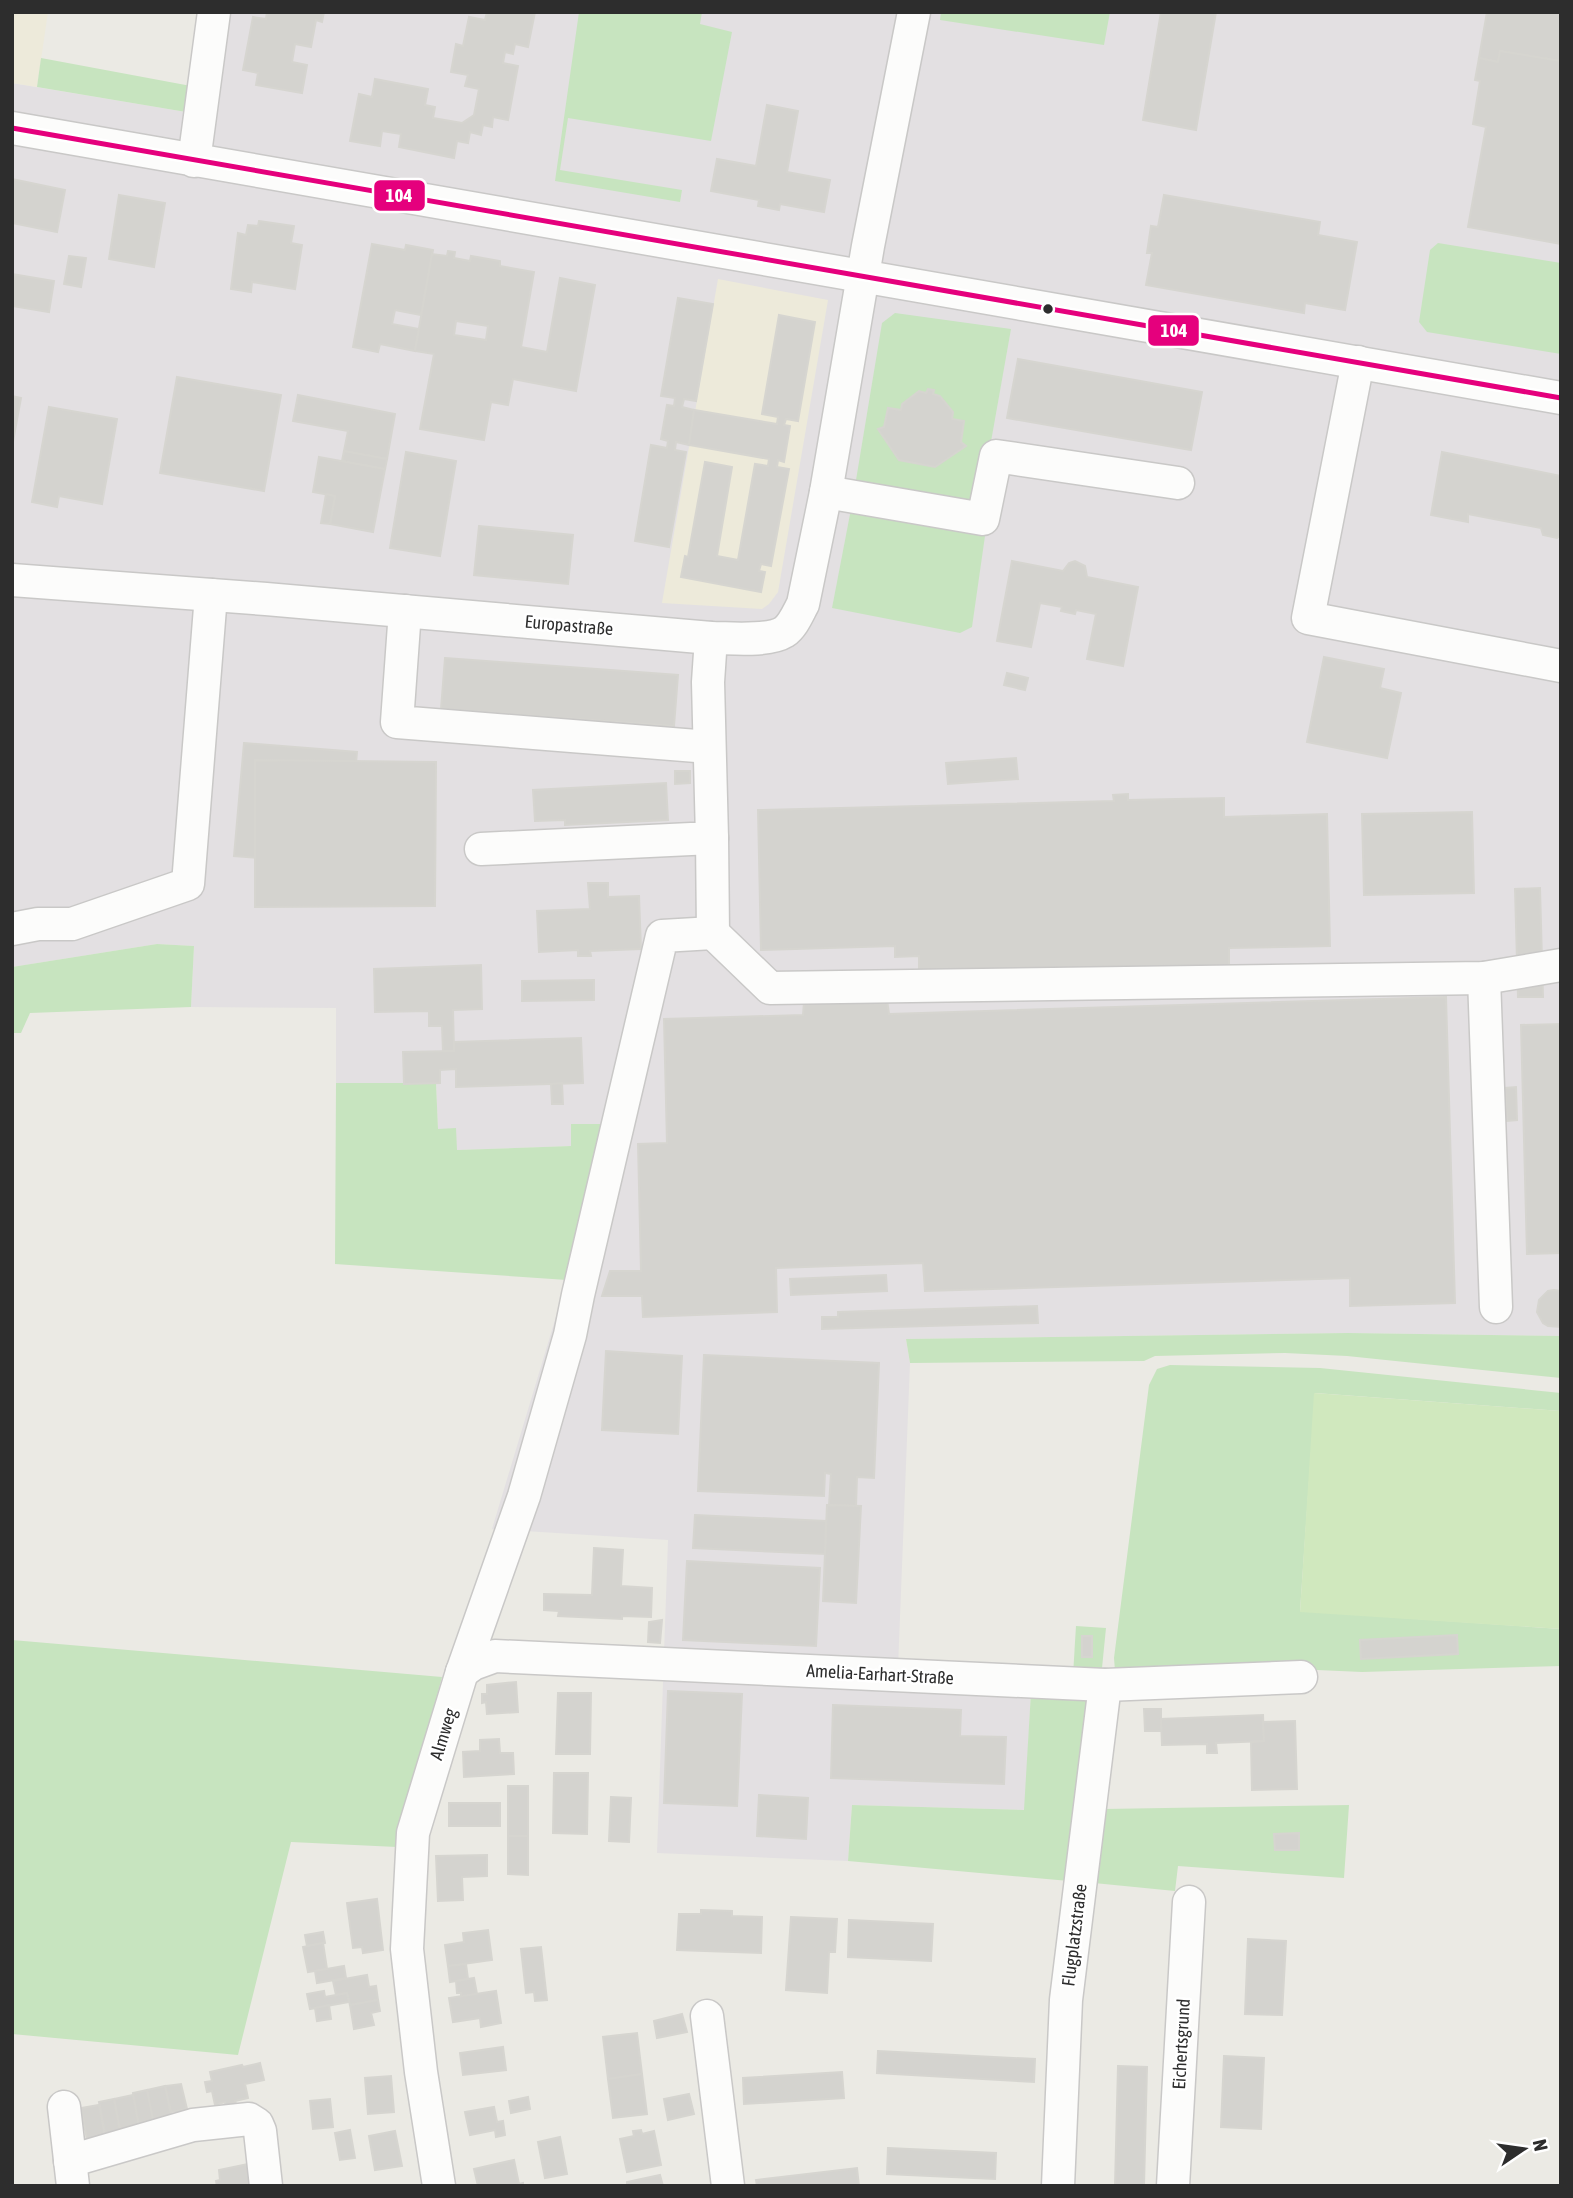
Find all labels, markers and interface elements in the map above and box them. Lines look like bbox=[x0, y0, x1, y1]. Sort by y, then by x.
line badge: 104 bbox=[373, 179, 426, 212]
text: 104 bbox=[386, 184, 412, 206]
unlabelled marker bbox=[1041, 302, 1055, 316]
line badge: 104 bbox=[1147, 314, 1200, 347]
text: 104 bbox=[1161, 319, 1187, 341]
street label: Europastraße bbox=[524, 611, 614, 639]
street label: Amelia-Earhart-Straße bbox=[806, 1660, 954, 1688]
street label: Almweg bbox=[425, 1705, 461, 1762]
street label: Flugplatzstraße bbox=[1057, 1882, 1091, 1988]
street label: Eichertsgrund bbox=[1168, 1998, 1194, 2090]
north arrow bbox=[1489, 2114, 1559, 2184]
text: N bbox=[1529, 2137, 1553, 2153]

